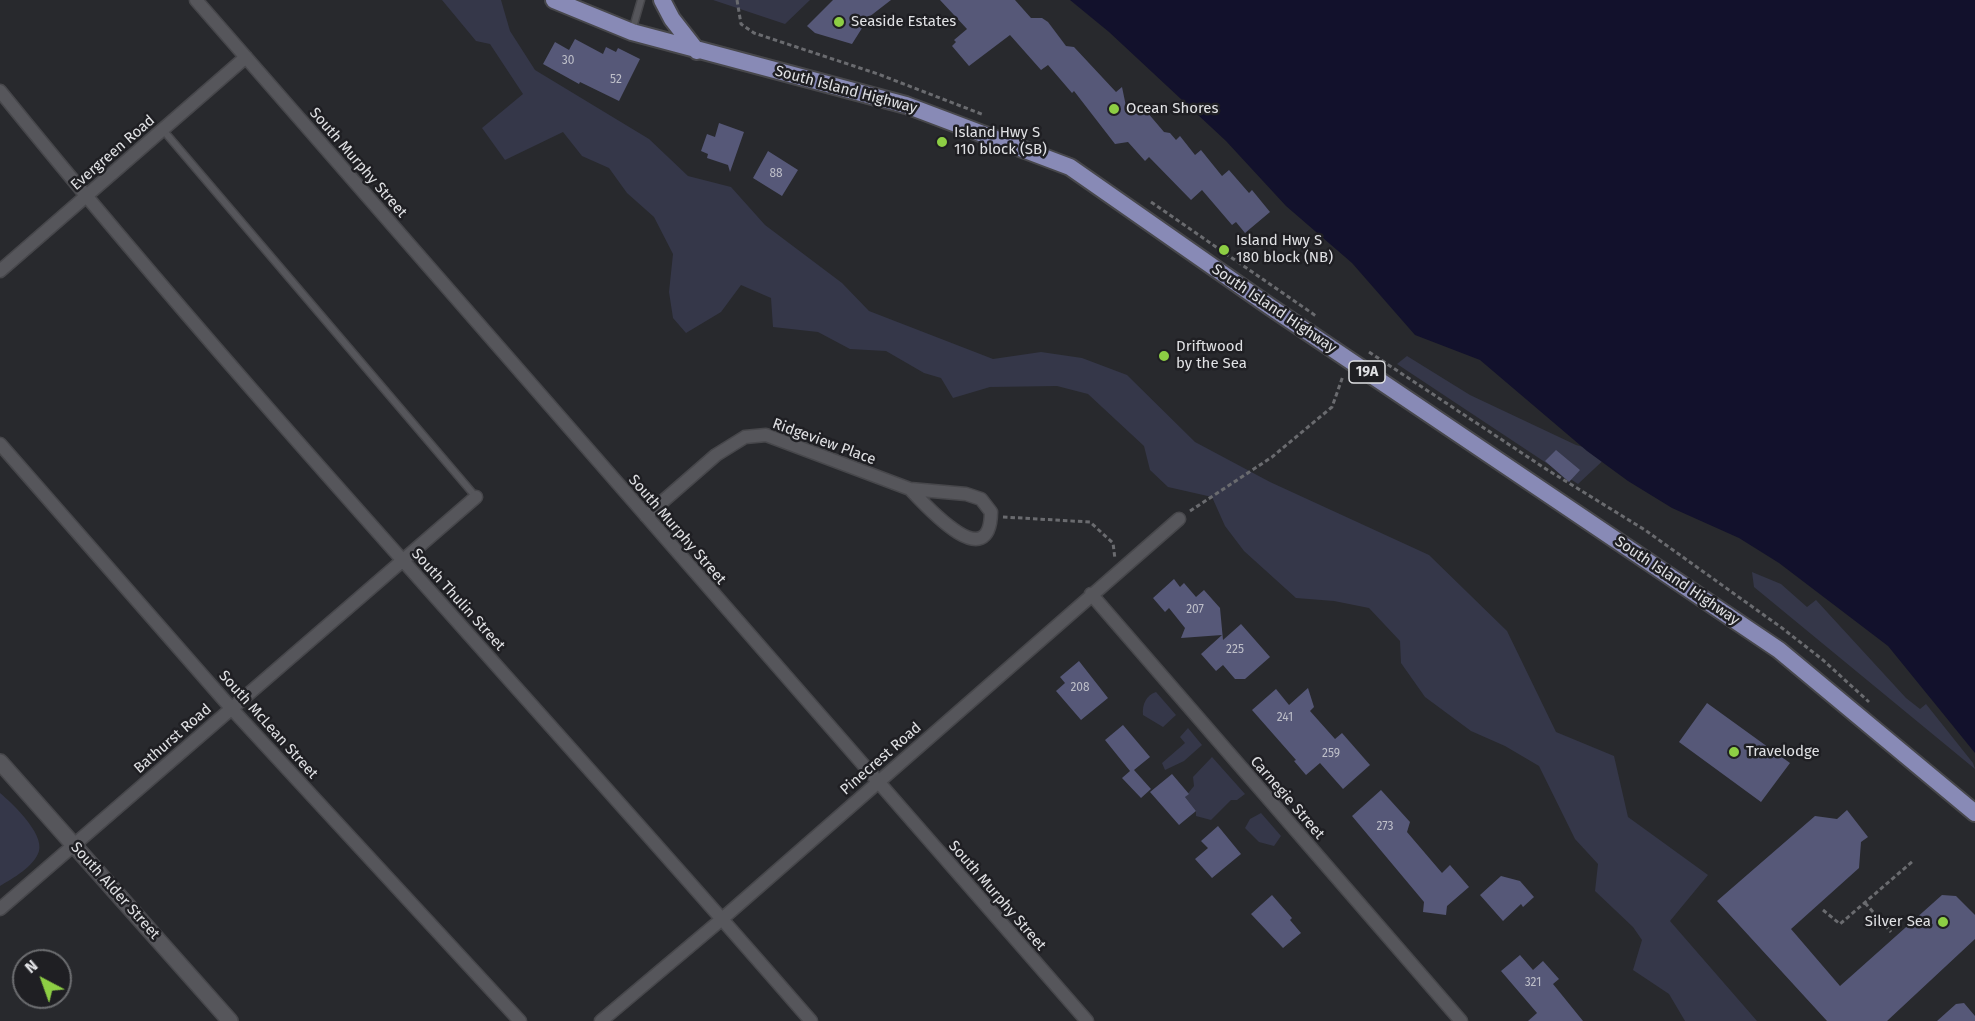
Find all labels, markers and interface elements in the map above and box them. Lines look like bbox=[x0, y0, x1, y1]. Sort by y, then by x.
place label: Seaside Estates bbox=[851, 13, 956, 31]
marker: Seaside Estates bbox=[832, 15, 846, 29]
house number: 30 bbox=[562, 54, 574, 68]
street label: South Island Highway bbox=[773, 62, 919, 118]
house number: 52 bbox=[610, 73, 622, 87]
place label: Ocean Shores bbox=[1126, 100, 1218, 118]
marker: Ocean Shores bbox=[1107, 102, 1121, 116]
street label: South Murphy Street bbox=[305, 104, 411, 222]
street label: Evergreen Road bbox=[67, 112, 159, 194]
place label: Island Hwy S 110 block (SB) bbox=[954, 124, 1047, 159]
marker: Island Hwy S 110 block (SB) bbox=[935, 135, 949, 149]
house number: 88 bbox=[769, 167, 783, 181]
place label: Island Hwy S 180 block (NB) bbox=[1236, 232, 1333, 267]
marker: Island Hwy S 180 block (NB) bbox=[1217, 243, 1231, 257]
street label: South Island Highway bbox=[1208, 261, 1340, 357]
place label: Driftwood by the Sea bbox=[1176, 338, 1247, 373]
marker: Driftwood by the Sea bbox=[1157, 349, 1171, 363]
road number: 19A bbox=[1349, 361, 1385, 383]
street label: Ridgeview Place bbox=[770, 415, 878, 469]
street label: South Murphy Street bbox=[624, 471, 730, 589]
street label: South Island Highway bbox=[1611, 533, 1743, 629]
street label: South Thulin Street bbox=[407, 545, 509, 655]
house number: 207 bbox=[1186, 603, 1204, 617]
house number: 225 bbox=[1226, 643, 1244, 657]
street label: South McLean Street bbox=[215, 667, 321, 783]
house number: 208 bbox=[1070, 681, 1090, 695]
street label: Bathurst Road bbox=[131, 700, 215, 778]
house number: 241 bbox=[1277, 711, 1293, 725]
street label: Pinecrest Road bbox=[837, 719, 925, 799]
place label: Travelodge bbox=[1746, 743, 1820, 761]
marker: Travelodge bbox=[1727, 745, 1741, 759]
house number: 259 bbox=[1322, 747, 1340, 761]
street label: Carnegie Street bbox=[1246, 753, 1328, 843]
house number: 273 bbox=[1376, 820, 1394, 834]
street label: South Murphy Street bbox=[944, 837, 1050, 955]
street label: South Alder Street bbox=[67, 839, 163, 943]
place label: Silver Sea bbox=[1865, 913, 1931, 931]
marker: Silver Sea bbox=[1936, 915, 1950, 929]
north arrow bbox=[12, 949, 72, 1009]
text: N bbox=[21, 956, 41, 977]
house number: 321 bbox=[1525, 976, 1541, 990]

